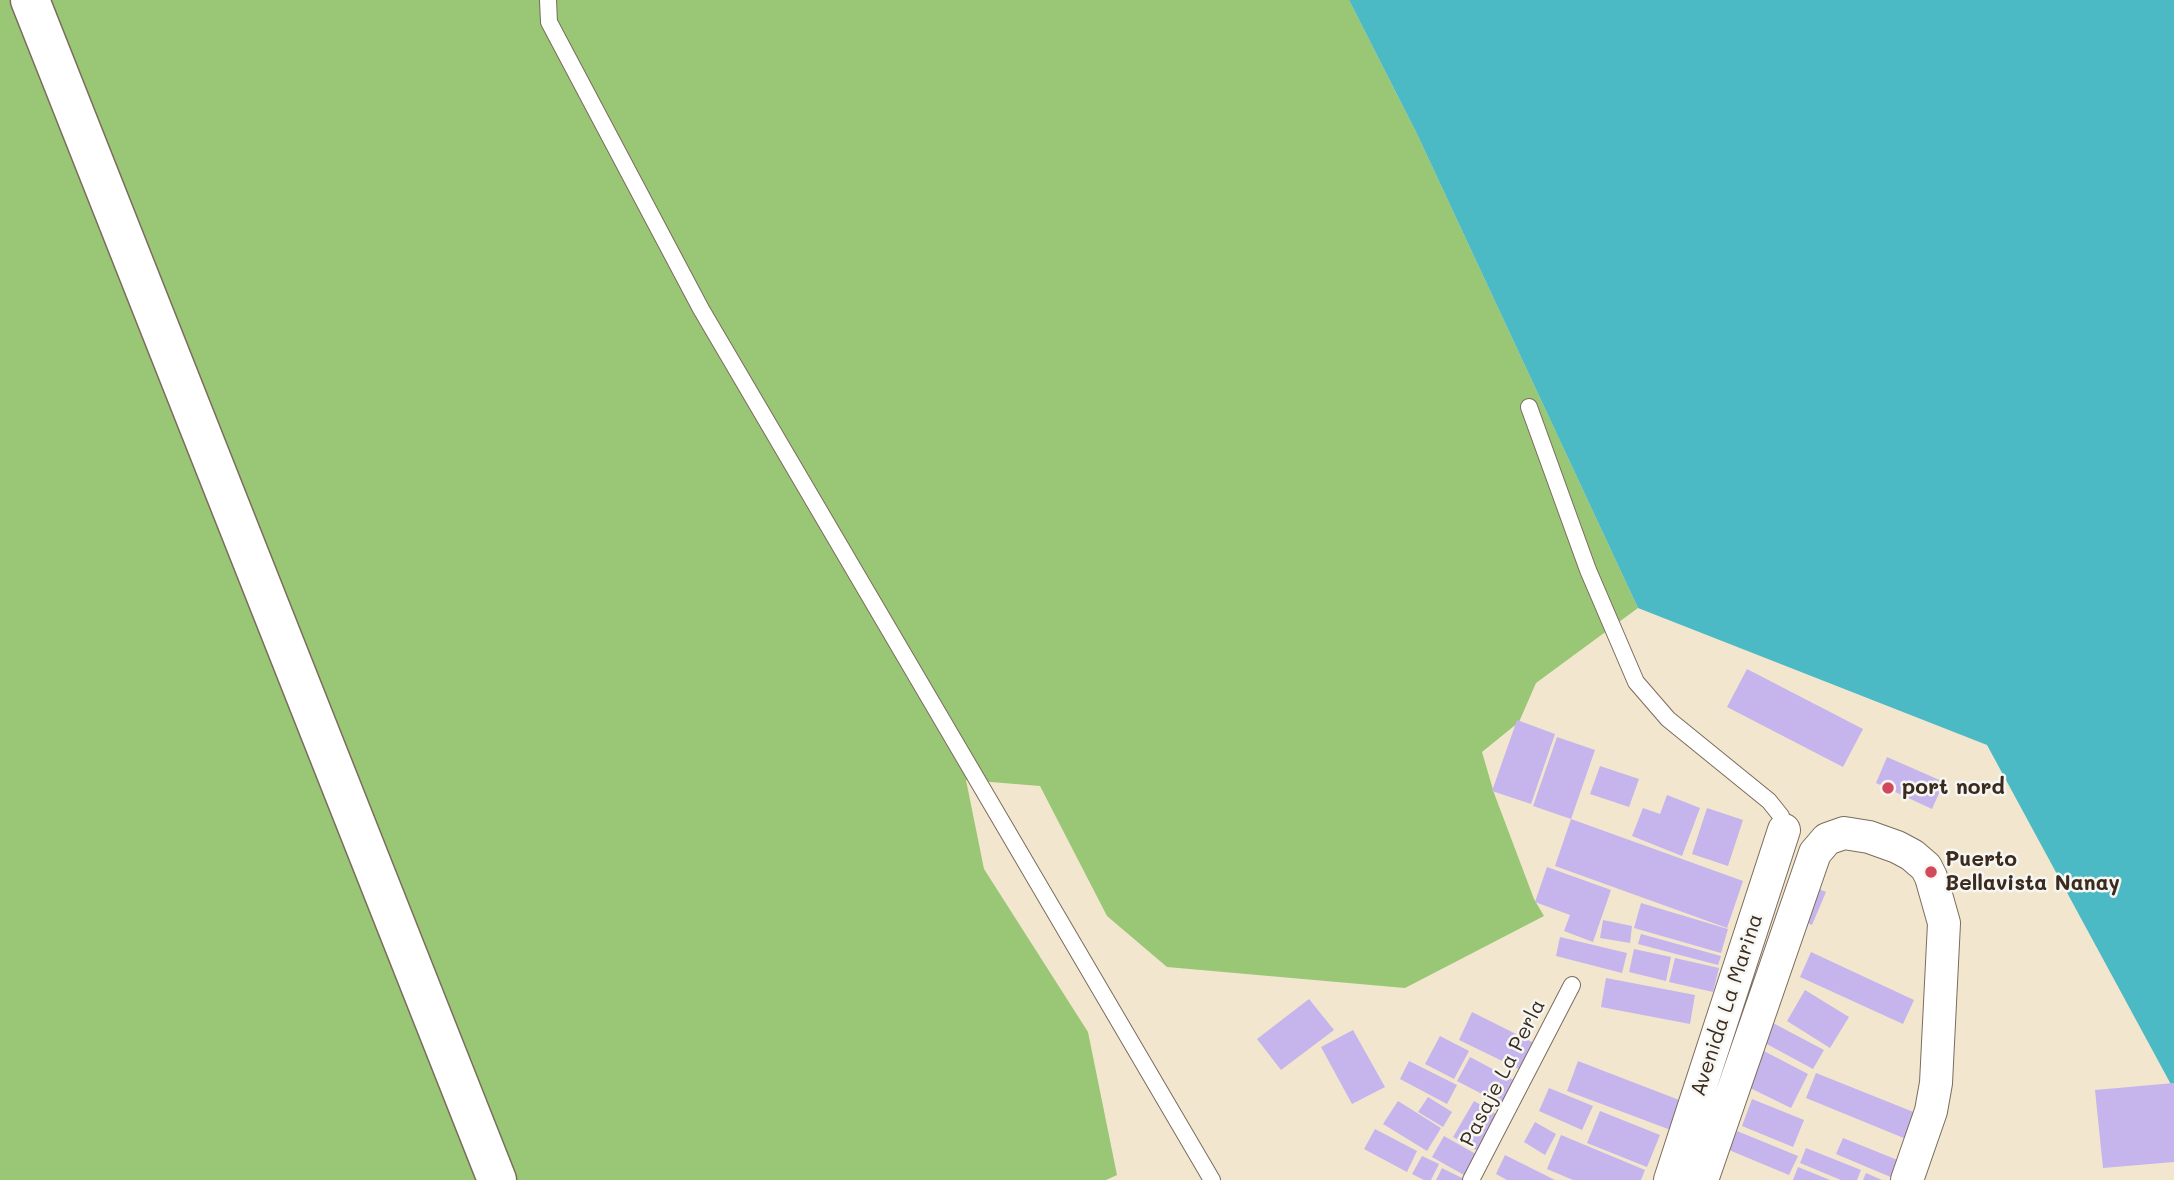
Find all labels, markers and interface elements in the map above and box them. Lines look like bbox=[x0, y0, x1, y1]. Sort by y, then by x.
place label: port nord bbox=[1902, 775, 2005, 801]
marker: port nord bbox=[1880, 780, 1896, 796]
place label: Puerto Bellavista Nanay bbox=[1945, 847, 2120, 897]
marker: Puerto Bellavista Nanay bbox=[1923, 864, 1939, 880]
street label: Avenida La Marina bbox=[1686, 911, 1768, 1099]
street label: Pasaje La Perla bbox=[1455, 995, 1551, 1151]

